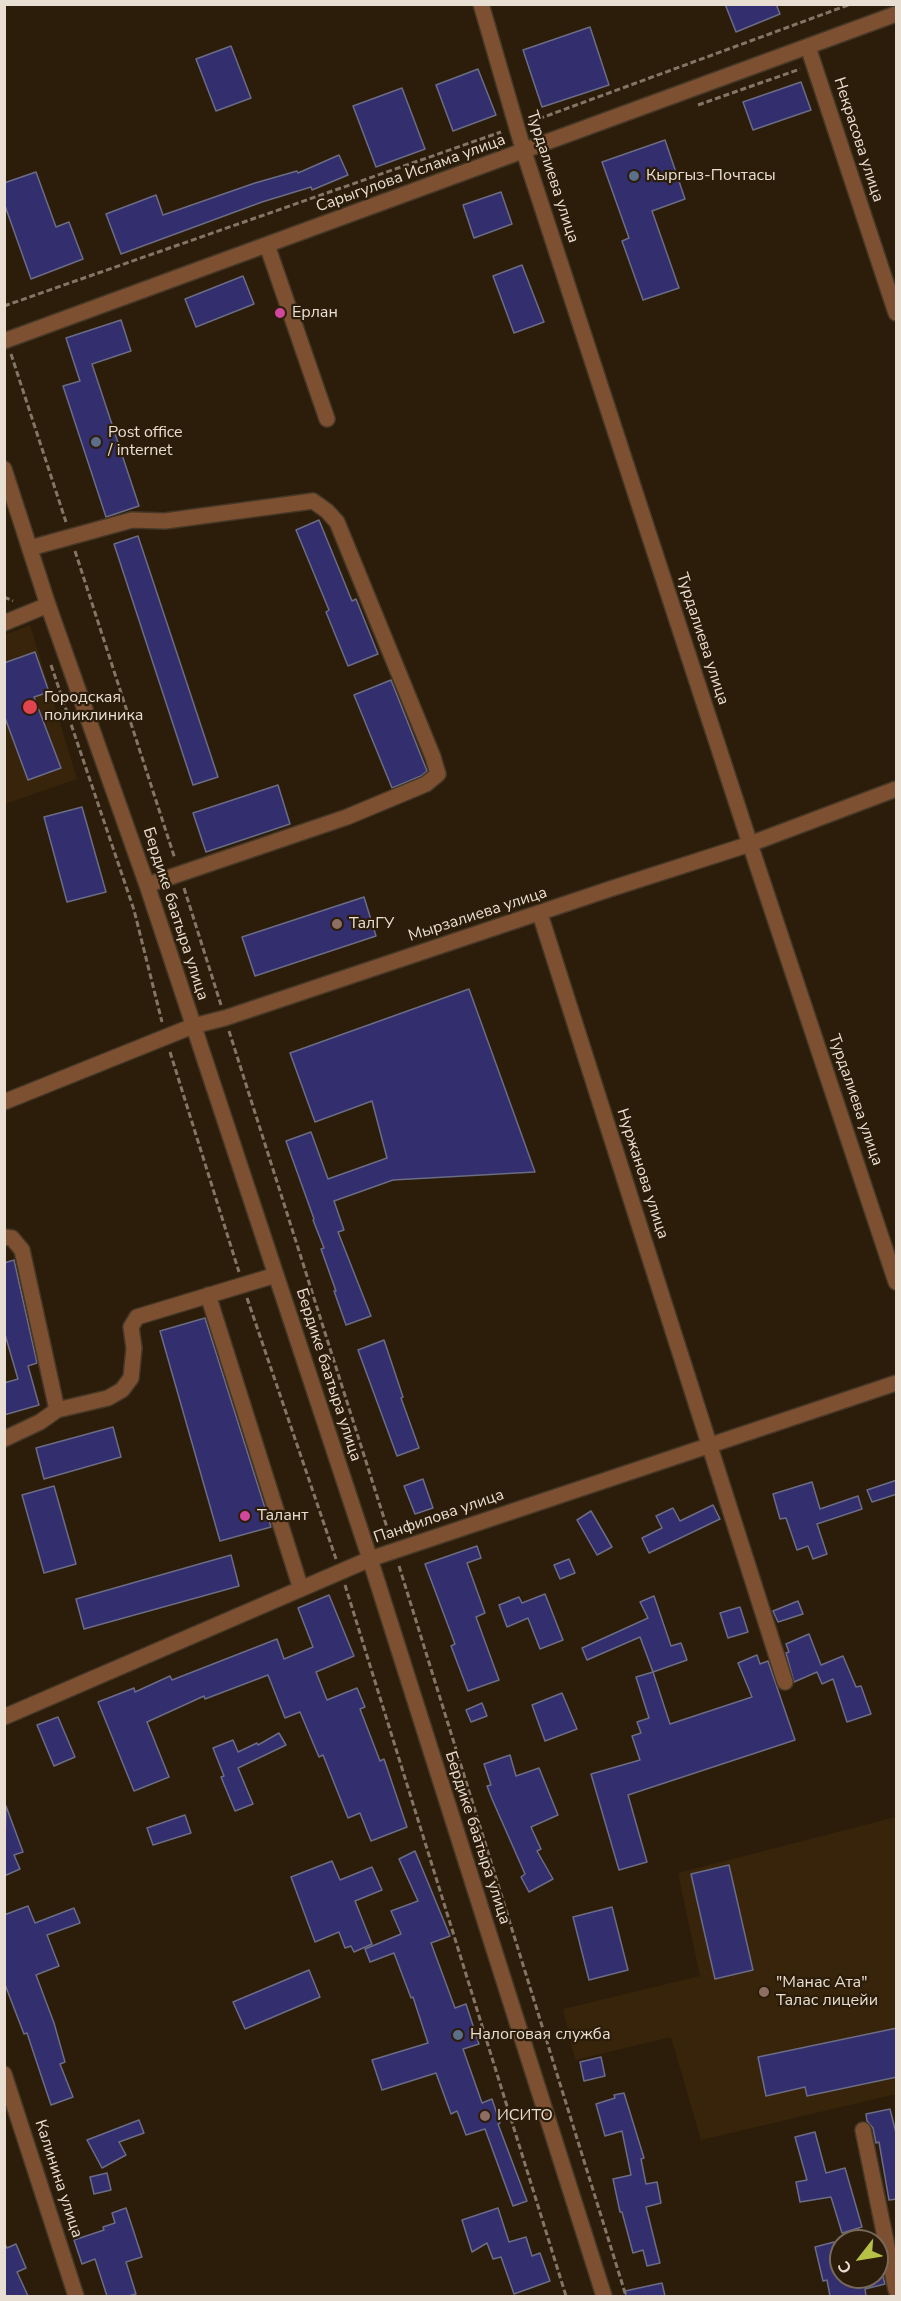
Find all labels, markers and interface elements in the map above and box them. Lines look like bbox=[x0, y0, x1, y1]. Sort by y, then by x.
street label: Некрасова улица bbox=[829, 75, 887, 205]
street label: Турдалиева улица bbox=[522, 109, 582, 245]
street label: Сарыгулова Ислама улица bbox=[314, 131, 508, 217]
place label: Кыргыз-Почтасы bbox=[646, 166, 776, 186]
marker: Кыргыз-Почтасы bbox=[627, 169, 641, 183]
place label: Ерлан bbox=[292, 303, 338, 323]
marker: Ерлан bbox=[273, 306, 287, 320]
place label: Post office / internet bbox=[108, 423, 183, 461]
marker: Post office / internet bbox=[89, 435, 103, 449]
street label: Турдалиева улица bbox=[672, 571, 732, 707]
place label: Городская поликлиника bbox=[44, 688, 143, 726]
marker: Городская поликлиника bbox=[21, 698, 39, 716]
street label: Бердике баатыра улица bbox=[138, 825, 212, 1003]
street label: Мырзалиева улица bbox=[406, 884, 550, 946]
place label: ТалГУ bbox=[349, 914, 394, 934]
marker: ТалГУ bbox=[330, 917, 344, 931]
street label: Турдалиева улица bbox=[823, 1032, 887, 1168]
street label: Нуржанова улица bbox=[612, 1106, 672, 1242]
street label: Бердике баатыра улица bbox=[291, 1286, 365, 1464]
street label: Панфилова улица bbox=[371, 1486, 507, 1548]
place label: Талант bbox=[257, 1506, 308, 1526]
marker: Талант bbox=[238, 1509, 252, 1523]
street label: Бердике баатыра улица bbox=[440, 1749, 514, 1927]
place label: "Манас Ата" Талас лицейи bbox=[776, 1973, 878, 2011]
marker: "Манас Ата" Талас лицейи bbox=[757, 1985, 771, 1999]
place label: Налоговая служба bbox=[470, 2025, 611, 2045]
marker: Налоговая служба bbox=[451, 2028, 465, 2042]
place label: ИСИТО bbox=[497, 2106, 553, 2126]
marker: ИСИТО bbox=[478, 2109, 492, 2123]
street label: Калинина улица bbox=[30, 2118, 86, 2240]
north arrow bbox=[829, 2229, 889, 2289]
text: С bbox=[833, 2257, 858, 2278]

